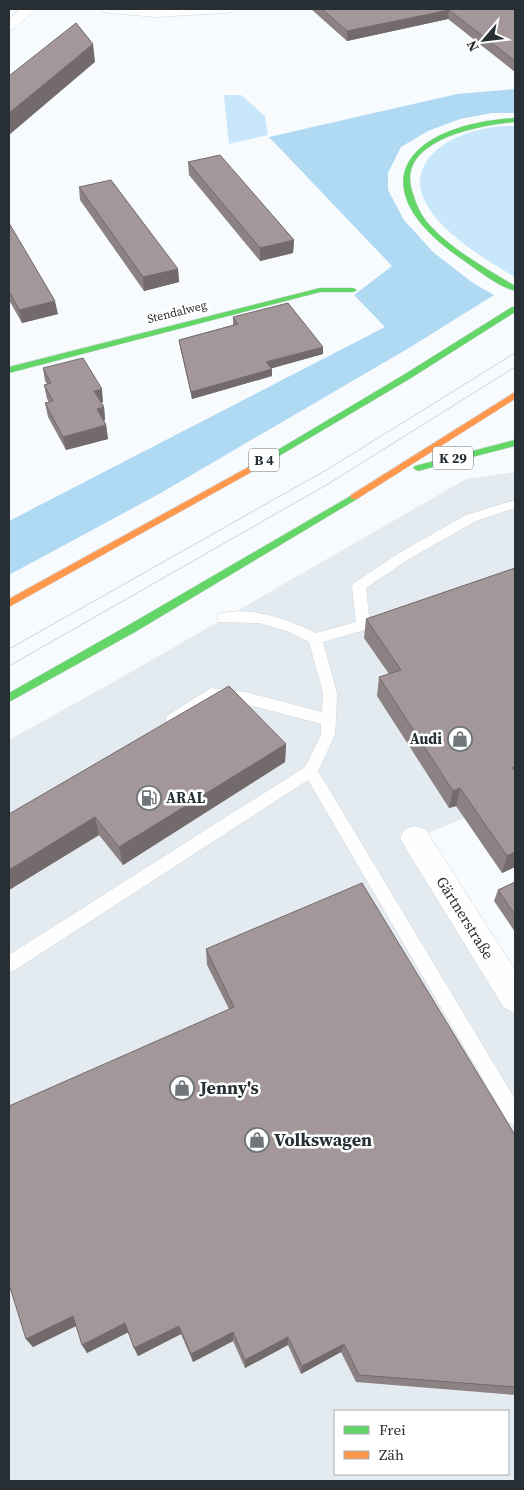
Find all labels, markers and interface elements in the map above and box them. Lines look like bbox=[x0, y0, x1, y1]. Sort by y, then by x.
north arrow bbox=[459, 15, 509, 65]
text: N bbox=[461, 37, 484, 55]
street label: Stendalweg bbox=[146, 297, 208, 327]
road number: K 29 bbox=[433, 446, 473, 469]
road number: B 4 bbox=[249, 448, 279, 472]
shop icon: Audi bbox=[447, 726, 473, 752]
place label: Audi bbox=[410, 728, 442, 749]
fuel station icon: ARAL bbox=[136, 785, 162, 811]
place label: ARAL bbox=[166, 787, 206, 808]
street label: Gärtnerstraße bbox=[432, 872, 499, 963]
shop icon: Jenny's bbox=[169, 1075, 195, 1101]
place label: Jenny's bbox=[199, 1075, 259, 1100]
shop icon: Volkswagen bbox=[244, 1127, 270, 1153]
place label: Volkswagen bbox=[274, 1127, 372, 1152]
legend bbox=[334, 1410, 509, 1475]
text: Frei bbox=[379, 1419, 406, 1440]
text: Zäh bbox=[379, 1444, 404, 1465]

